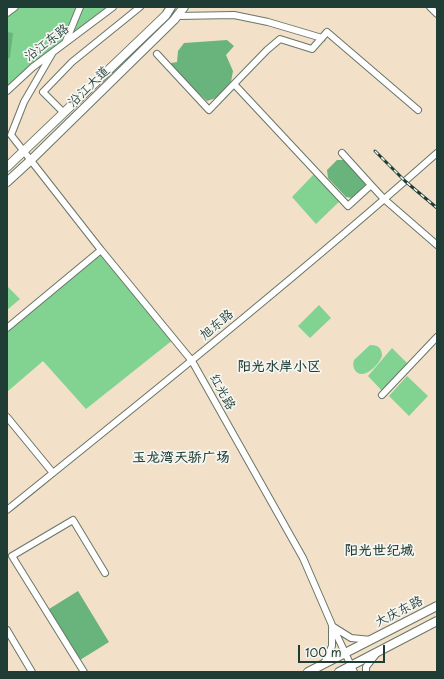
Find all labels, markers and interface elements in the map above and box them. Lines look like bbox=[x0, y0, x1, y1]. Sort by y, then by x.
street label: 沿江东路 bbox=[22, 21, 72, 65]
street label: 沿江大道 bbox=[65, 63, 113, 111]
street label: 旭东路 bbox=[197, 306, 237, 344]
district label: 阳光水岸小区 bbox=[237, 359, 321, 375]
street label: 红光路 bbox=[206, 371, 238, 413]
district label: 玉龙湾天骄广场 bbox=[132, 450, 230, 466]
district label: 阳光世纪城 bbox=[344, 543, 414, 559]
street label: 大庆东路 bbox=[372, 593, 426, 631]
scale bar bbox=[300, 637, 387, 663]
text: 100 m bbox=[305, 643, 342, 661]

